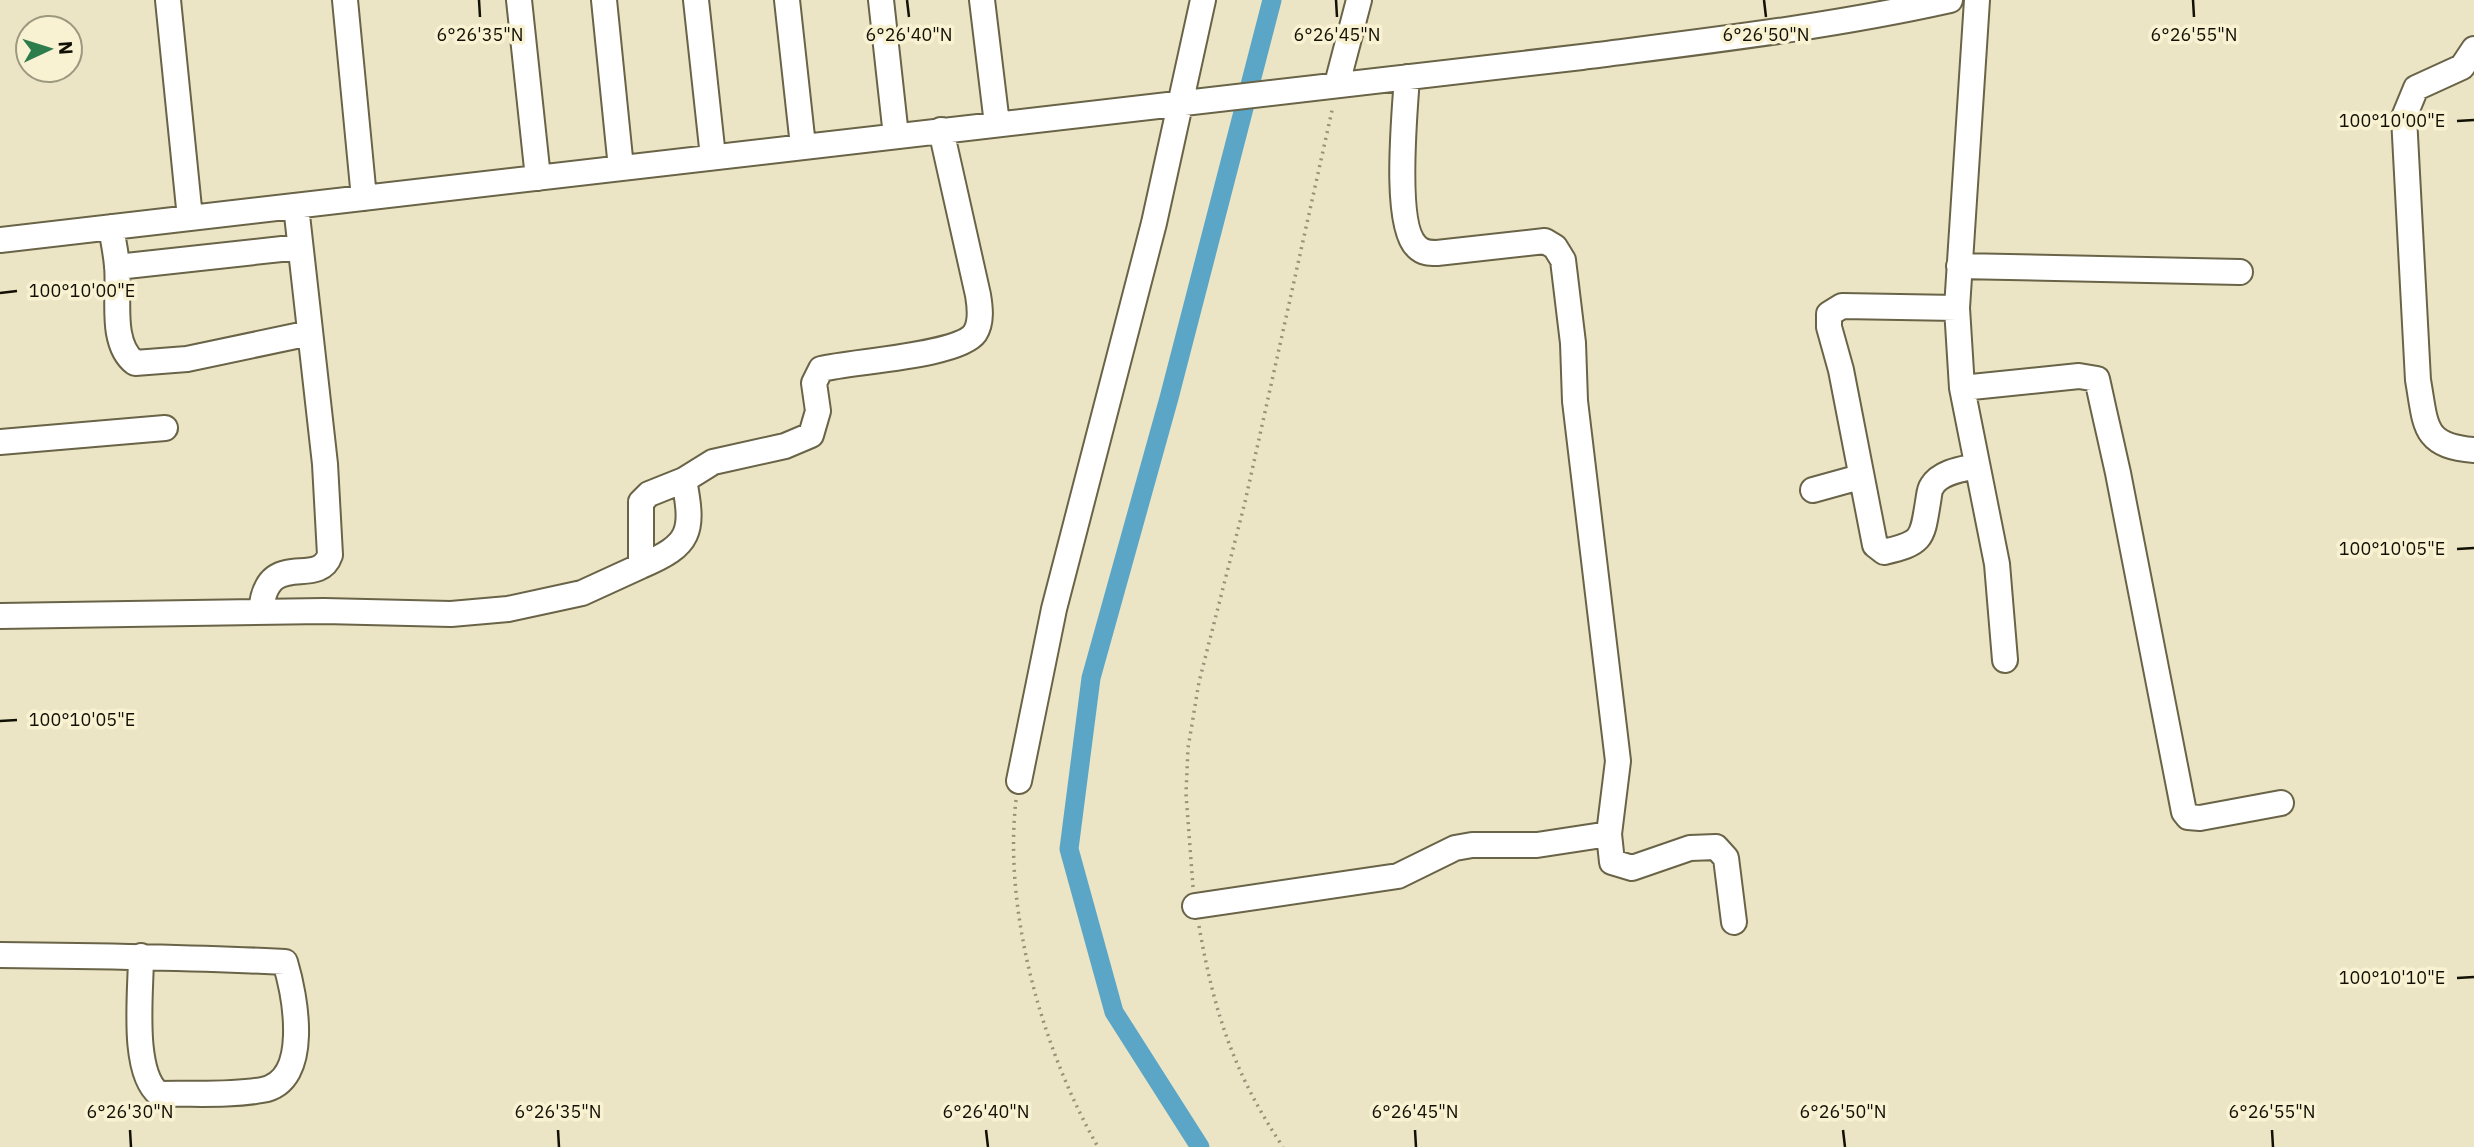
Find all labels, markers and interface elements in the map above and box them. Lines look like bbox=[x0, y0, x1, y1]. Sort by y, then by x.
north arrow bbox=[14, 14, 84, 84]
text: 6°26'35"N bbox=[436, 23, 524, 46]
text: 6°26'40"N bbox=[865, 23, 953, 46]
text: 6°26'45"N bbox=[1293, 23, 1381, 46]
text: 6°26'50"N bbox=[1722, 23, 1810, 46]
text: 6°26'55"N bbox=[2150, 23, 2238, 46]
text: N bbox=[54, 40, 78, 56]
text: 100°10'00"E bbox=[2339, 109, 2445, 132]
text: 100°10'00"E bbox=[29, 279, 135, 302]
text: 100°10'05"E bbox=[2339, 537, 2445, 560]
text: 100°10'05"E bbox=[29, 708, 135, 731]
text: 100°10'10"E bbox=[2339, 966, 2445, 989]
text: 6°26'30"N bbox=[86, 1100, 174, 1123]
text: 6°26'35"N bbox=[514, 1100, 602, 1123]
text: 6°26'40"N bbox=[942, 1100, 1030, 1123]
text: 6°26'45"N bbox=[1371, 1100, 1459, 1123]
text: 6°26'50"N bbox=[1799, 1100, 1887, 1123]
text: 6°26'55"N bbox=[2228, 1100, 2316, 1123]

